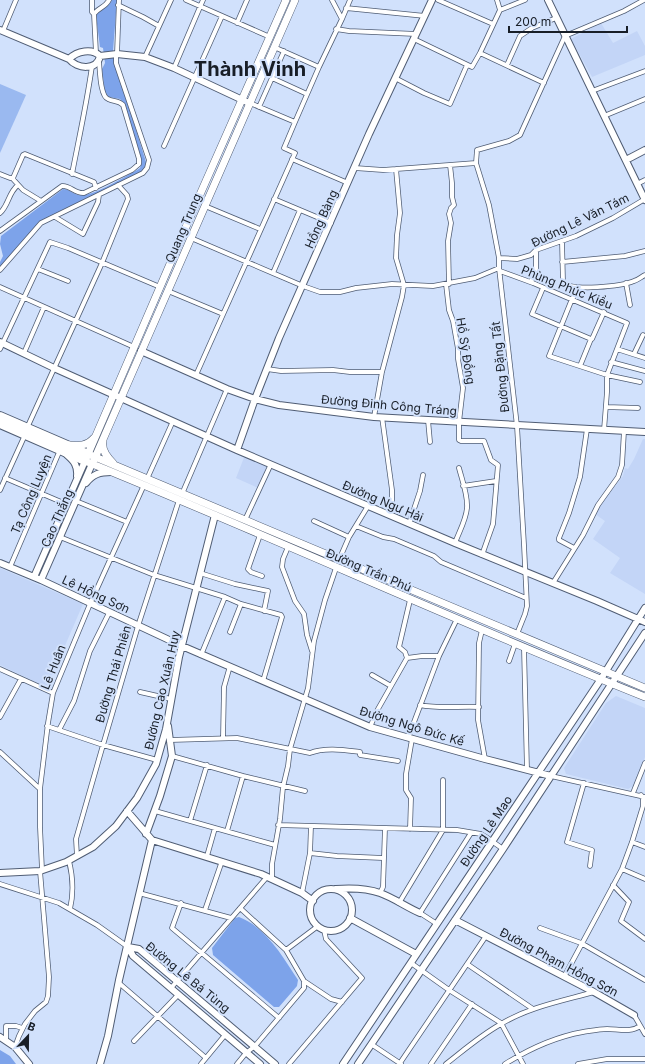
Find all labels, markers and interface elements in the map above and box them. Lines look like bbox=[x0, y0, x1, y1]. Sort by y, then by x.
scale bar bbox=[509, 8, 627, 34]
text: 200 m bbox=[515, 14, 551, 29]
district label: Thành Vinh bbox=[194, 57, 306, 81]
street label: Hồng Bàng bbox=[301, 187, 341, 251]
street label: Đường Lê Văn Tám bbox=[529, 190, 631, 250]
street label: Quang Trung bbox=[162, 191, 204, 265]
street label: Phùng Phúc Kiều bbox=[519, 262, 615, 312]
street label: Hồ Sỹ Đồng bbox=[453, 316, 479, 386]
street label: Đường Đặng Tất bbox=[488, 321, 512, 413]
street label: Đường Đinh Công Tráng bbox=[320, 392, 458, 418]
street label: Tạ Công Luyện bbox=[7, 452, 55, 536]
street label: Đường Ngư Hải bbox=[340, 477, 426, 525]
street label: Cao Thắng bbox=[38, 487, 76, 549]
street label: Đường Trần Phú bbox=[324, 545, 414, 595]
street label: Lê Hồng Sơn bbox=[60, 572, 132, 616]
street label: Đường Thái Phiên bbox=[92, 624, 134, 724]
street label: Đường Cao Xuân Huy bbox=[141, 629, 183, 751]
street label: Lê Huân bbox=[37, 642, 69, 692]
street label: Đường Ngô Đức Kế bbox=[358, 703, 466, 749]
street label: Đường Lê Mao bbox=[457, 793, 515, 869]
street label: Đường Phạm Hồng Sơn bbox=[497, 924, 621, 1000]
street label: Đường Lê Bá Tùng bbox=[143, 938, 233, 1016]
north arrow bbox=[8, 1016, 48, 1056]
text: B bbox=[26, 1019, 38, 1035]

